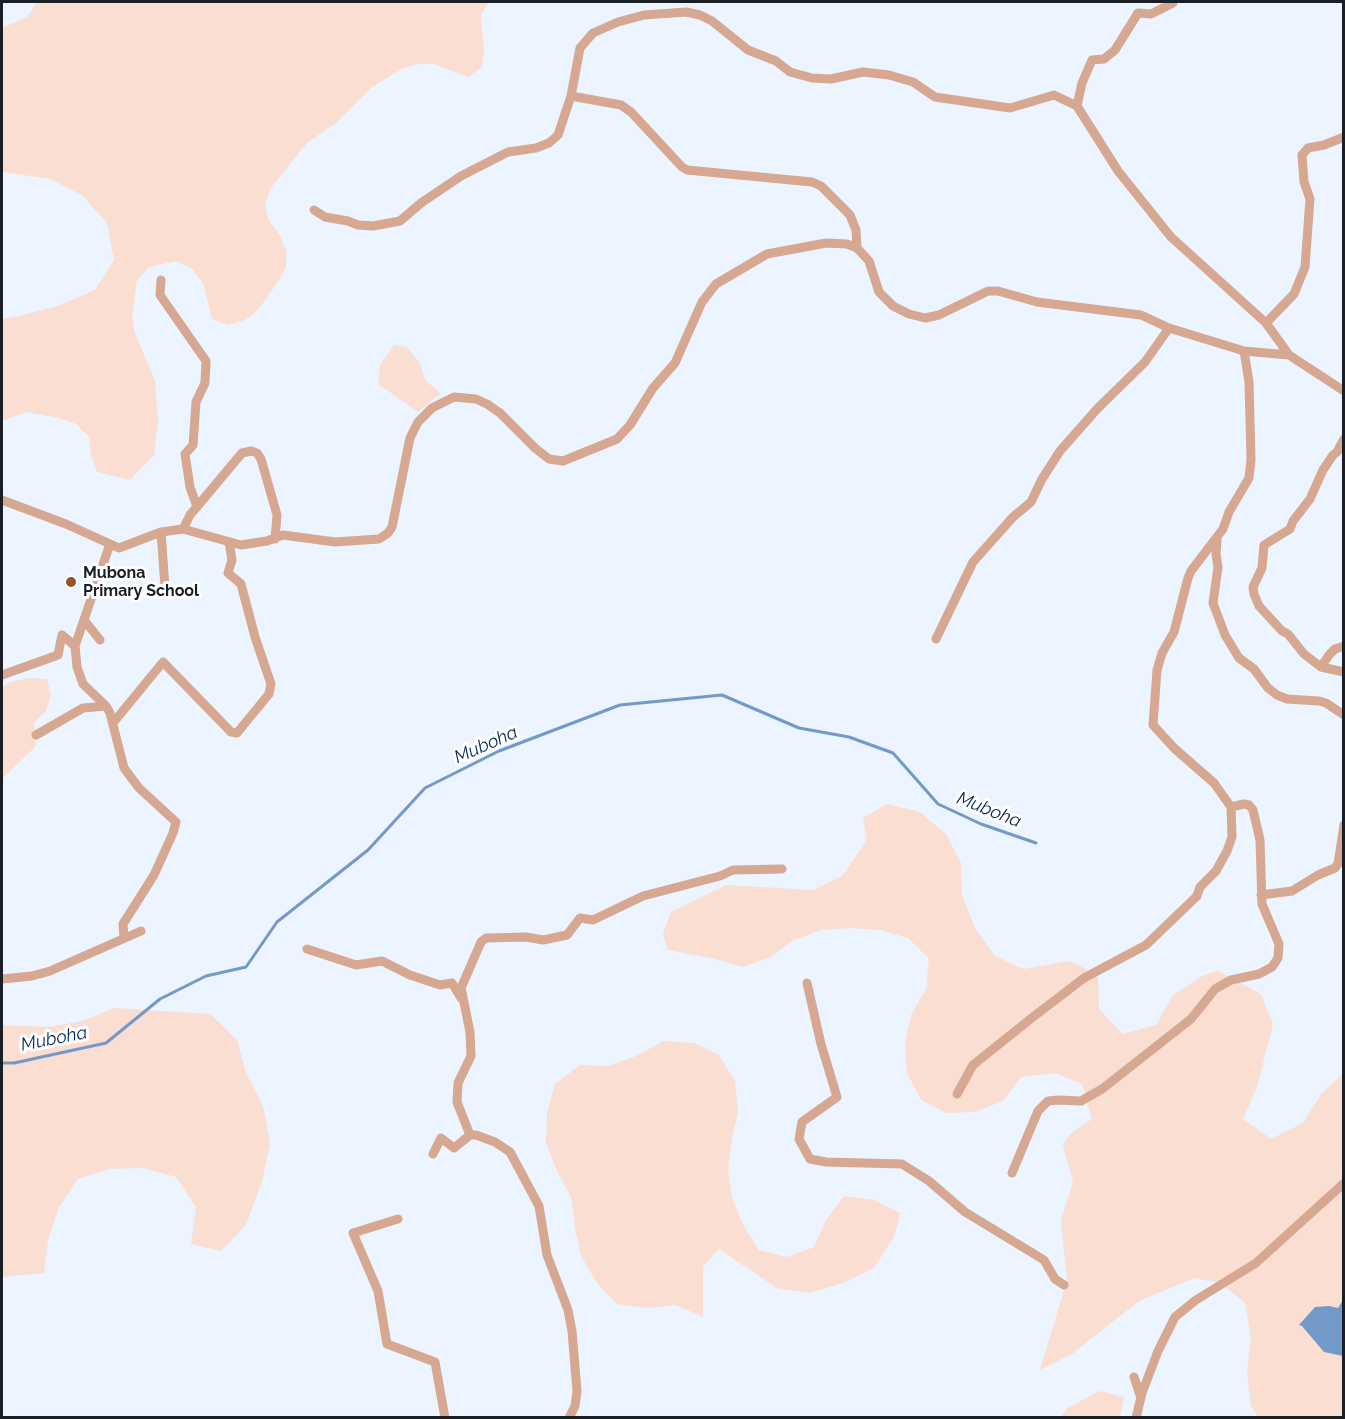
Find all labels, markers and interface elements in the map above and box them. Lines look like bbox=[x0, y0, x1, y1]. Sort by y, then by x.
place label: Mubona Primary School bbox=[83, 563, 199, 601]
marker: Mubona Primary School bbox=[64, 575, 78, 589]
water label: Muboha bbox=[451, 721, 521, 769]
water label: Muboha bbox=[954, 787, 1024, 833]
water label: Muboha bbox=[19, 1022, 89, 1056]

